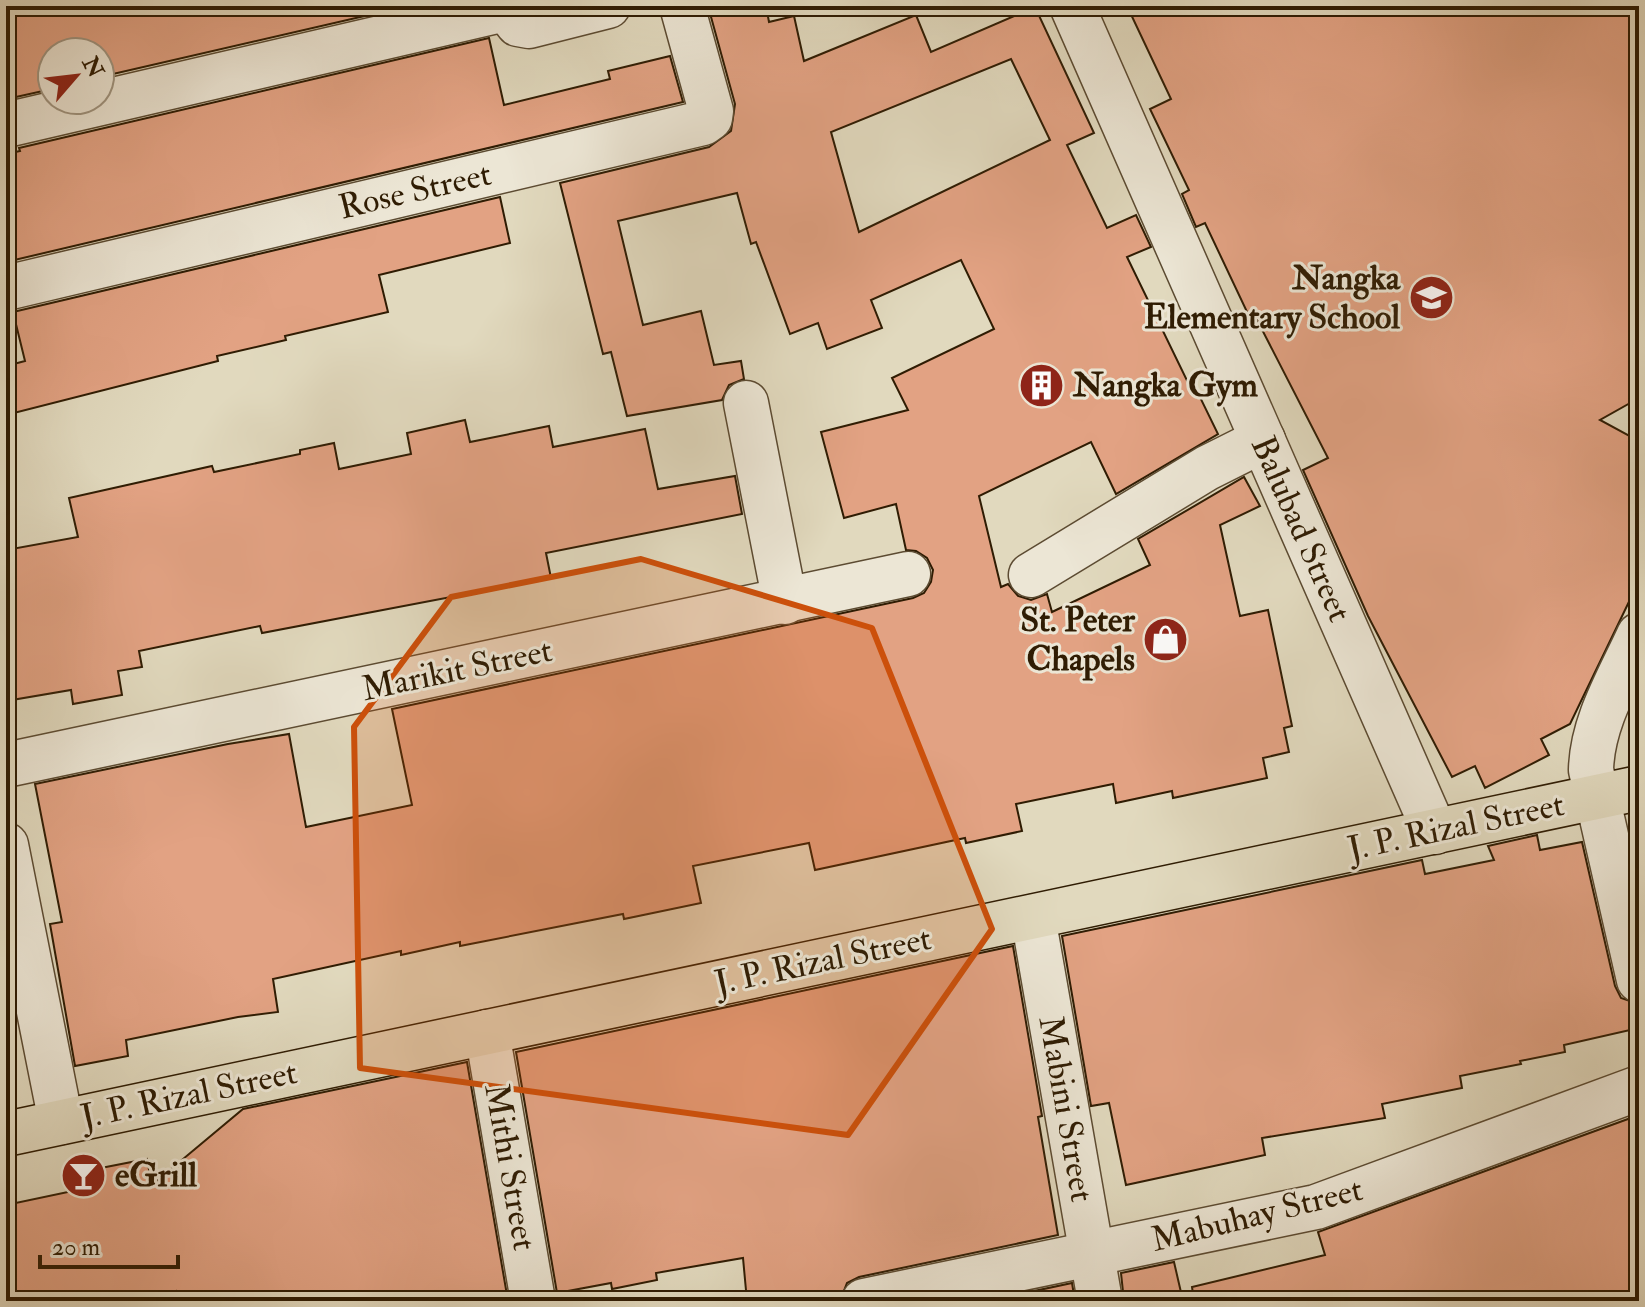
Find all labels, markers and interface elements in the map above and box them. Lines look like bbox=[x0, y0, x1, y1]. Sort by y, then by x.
north arrow bbox=[36, 36, 116, 116]
text: N bbox=[75, 51, 110, 83]
street label: Rose Street bbox=[334, 153, 496, 229]
place label: Nangka Elementary School bbox=[1143, 257, 1401, 339]
school or university icon: Nangka Elementary School bbox=[1407, 274, 1455, 322]
building icon: Nangka Gym bbox=[1018, 361, 1066, 409]
place label: Nangka Gym bbox=[1072, 364, 1258, 407]
street label: Balubad Street bbox=[1241, 429, 1361, 629]
place label: St. Peter Chapels bbox=[1020, 599, 1136, 681]
shop icon: St. Peter Chapels bbox=[1142, 616, 1190, 664]
street label: Marikit Street bbox=[358, 629, 556, 711]
street label: J. P. Rizal Street bbox=[1343, 783, 1568, 871]
street label: J. P. Rizal Street bbox=[710, 917, 935, 1005]
street label: Mabini Street bbox=[1029, 1013, 1103, 1205]
street label: J. P. Rizal Street bbox=[76, 1051, 301, 1139]
street label: Mithi Street bbox=[474, 1080, 546, 1254]
bar icon: eGrill bbox=[60, 1151, 108, 1199]
place label: eGrill bbox=[115, 1154, 197, 1197]
street label: Mabuhay Street bbox=[1147, 1168, 1367, 1262]
scale bar bbox=[40, 1219, 178, 1269]
text: 20 m bbox=[52, 1232, 101, 1263]

